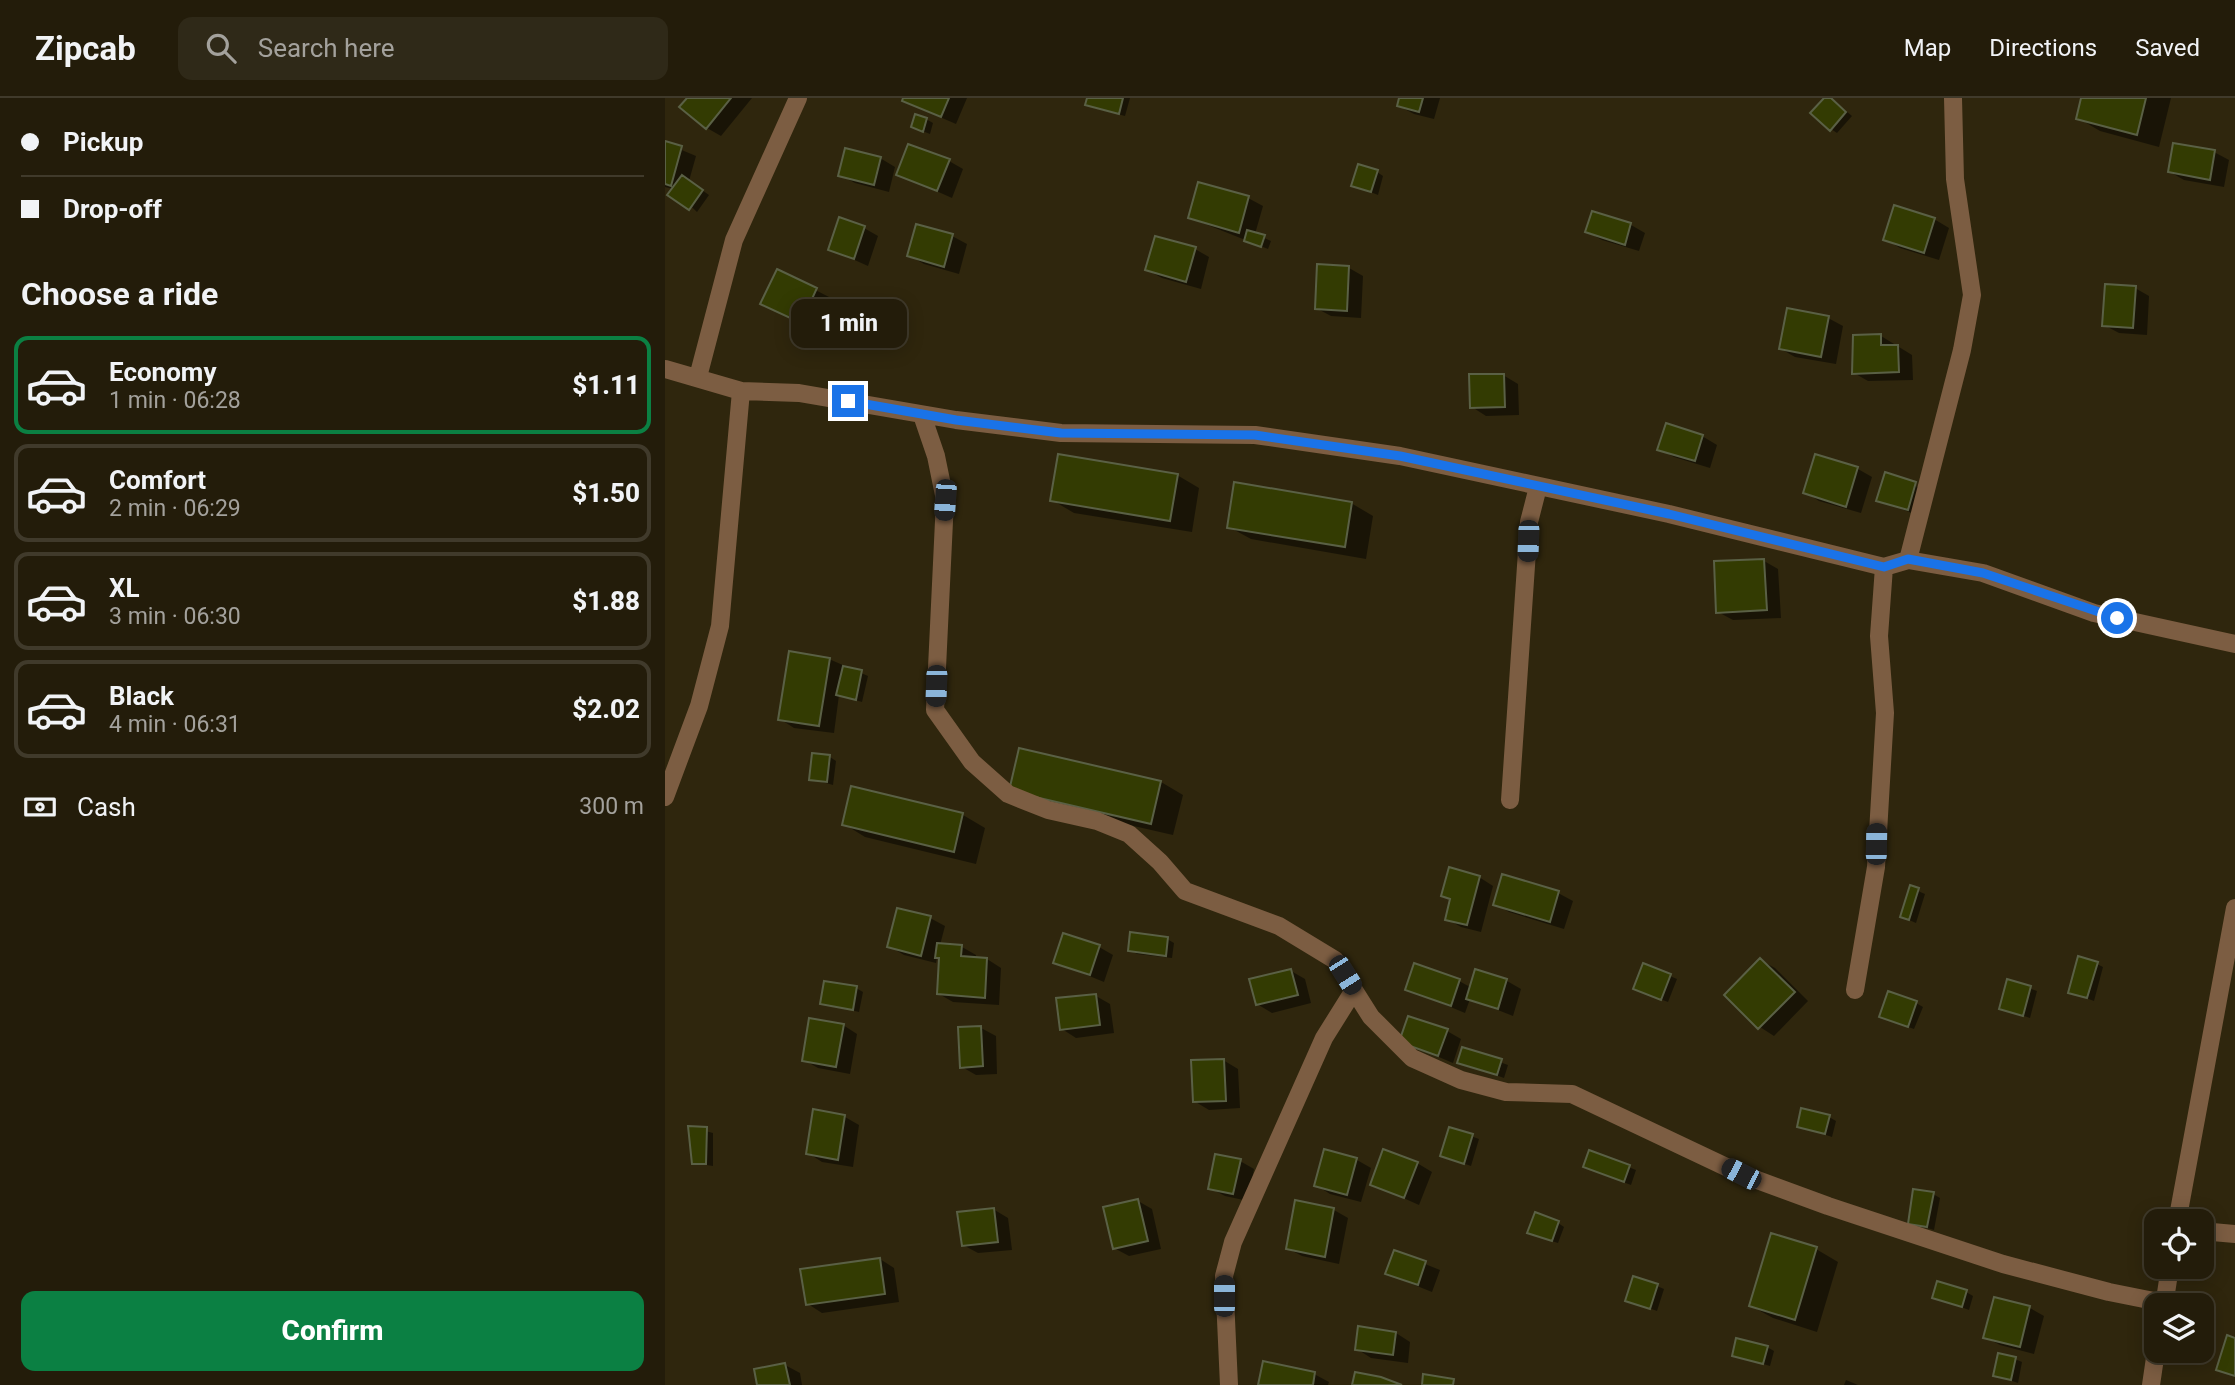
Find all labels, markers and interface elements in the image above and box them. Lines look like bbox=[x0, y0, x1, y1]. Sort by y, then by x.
search box bbox=[178, 17, 668, 80]
text: Zipcab bbox=[35, 29, 136, 68]
icon: search bbox=[202, 29, 240, 67]
text: Search here bbox=[258, 33, 395, 63]
text: Map bbox=[1904, 34, 1951, 62]
text: Directions bbox=[1989, 34, 2097, 62]
text: Saved bbox=[2135, 34, 2200, 62]
text: Pickup bbox=[63, 127, 143, 157]
text: Drop-off bbox=[63, 194, 162, 224]
text: Choose a ride bbox=[21, 275, 218, 313]
callout: 1 min bbox=[790, 300, 906, 348]
text: 1 min bbox=[820, 310, 878, 337]
icon: car bbox=[25, 354, 88, 417]
text: Economy bbox=[109, 357, 216, 387]
text: $1.11 bbox=[572, 370, 640, 400]
route end bbox=[832, 385, 864, 417]
text: 1 min · 06:28 bbox=[109, 387, 241, 414]
icon: car bbox=[25, 462, 88, 525]
text: Comfort bbox=[109, 465, 206, 495]
text: $1.50 bbox=[572, 478, 640, 508]
car bbox=[934, 478, 957, 522]
text: 2 min · 06:29 bbox=[109, 495, 241, 522]
car bbox=[1517, 520, 1540, 562]
icon: car bbox=[25, 570, 88, 633]
text: XL bbox=[109, 573, 140, 603]
text: $1.88 bbox=[572, 586, 640, 616]
route start bbox=[2101, 602, 2133, 634]
text: 3 min · 06:30 bbox=[109, 603, 241, 630]
car bbox=[925, 665, 948, 707]
icon: car bbox=[25, 678, 88, 741]
text: Black bbox=[109, 681, 174, 711]
text: $2.02 bbox=[572, 694, 640, 724]
text: 4 min · 06:31 bbox=[109, 711, 241, 738]
icon: cash bbox=[21, 788, 59, 826]
text: Cash bbox=[77, 792, 136, 822]
text: 300 m bbox=[579, 793, 644, 820]
car bbox=[1866, 823, 1887, 865]
car bbox=[1325, 952, 1366, 998]
car bbox=[1718, 1155, 1765, 1193]
map controls bbox=[2144, 1209, 2214, 1363]
button: locate bbox=[2144, 1209, 2214, 1279]
car bbox=[1214, 1275, 1235, 1317]
button: Confirm bbox=[21, 1291, 644, 1371]
button: layers bbox=[2144, 1293, 2214, 1363]

